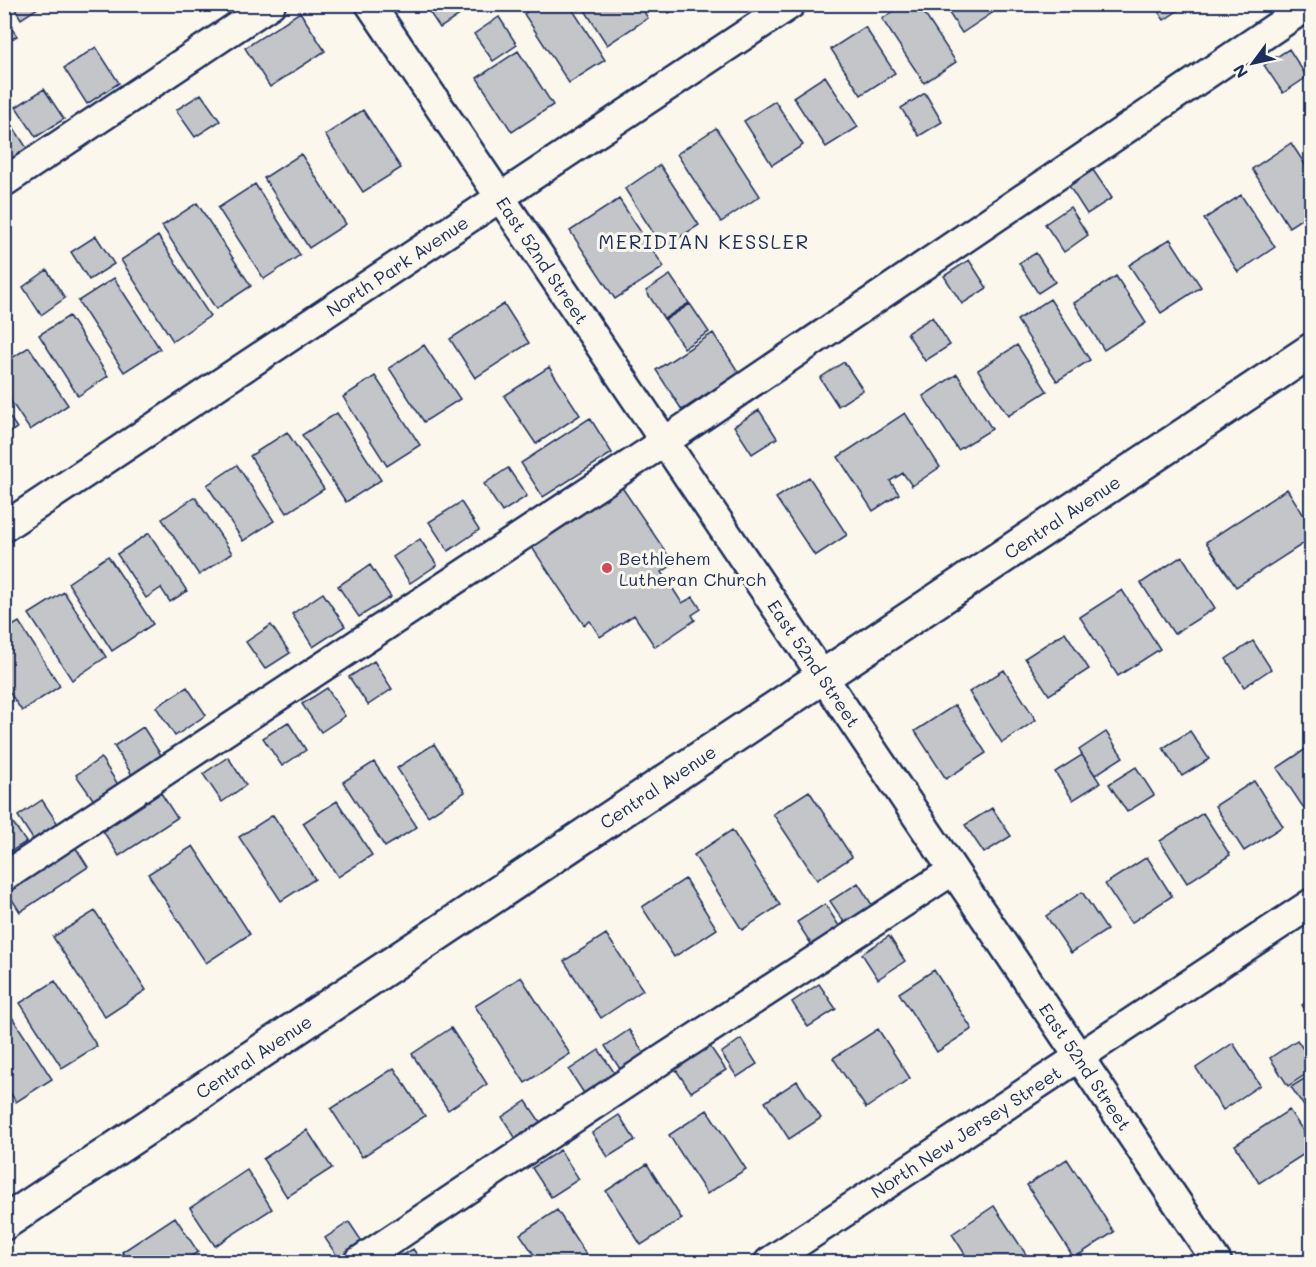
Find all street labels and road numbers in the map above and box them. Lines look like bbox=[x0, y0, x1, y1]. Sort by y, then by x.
street label: East 52nd Street bbox=[491, 192, 594, 329]
street label: North Park Avenue bbox=[321, 210, 473, 322]
street label: Central Avenue bbox=[999, 469, 1125, 564]
street label: East 52nd Street bbox=[762, 595, 866, 732]
street label: Central Avenue bbox=[595, 739, 720, 834]
street label: East 52nd Street bbox=[1034, 998, 1137, 1135]
street label: Central Avenue bbox=[191, 1009, 316, 1104]
street label: North New Jersey Street bbox=[866, 1060, 1066, 1204]

